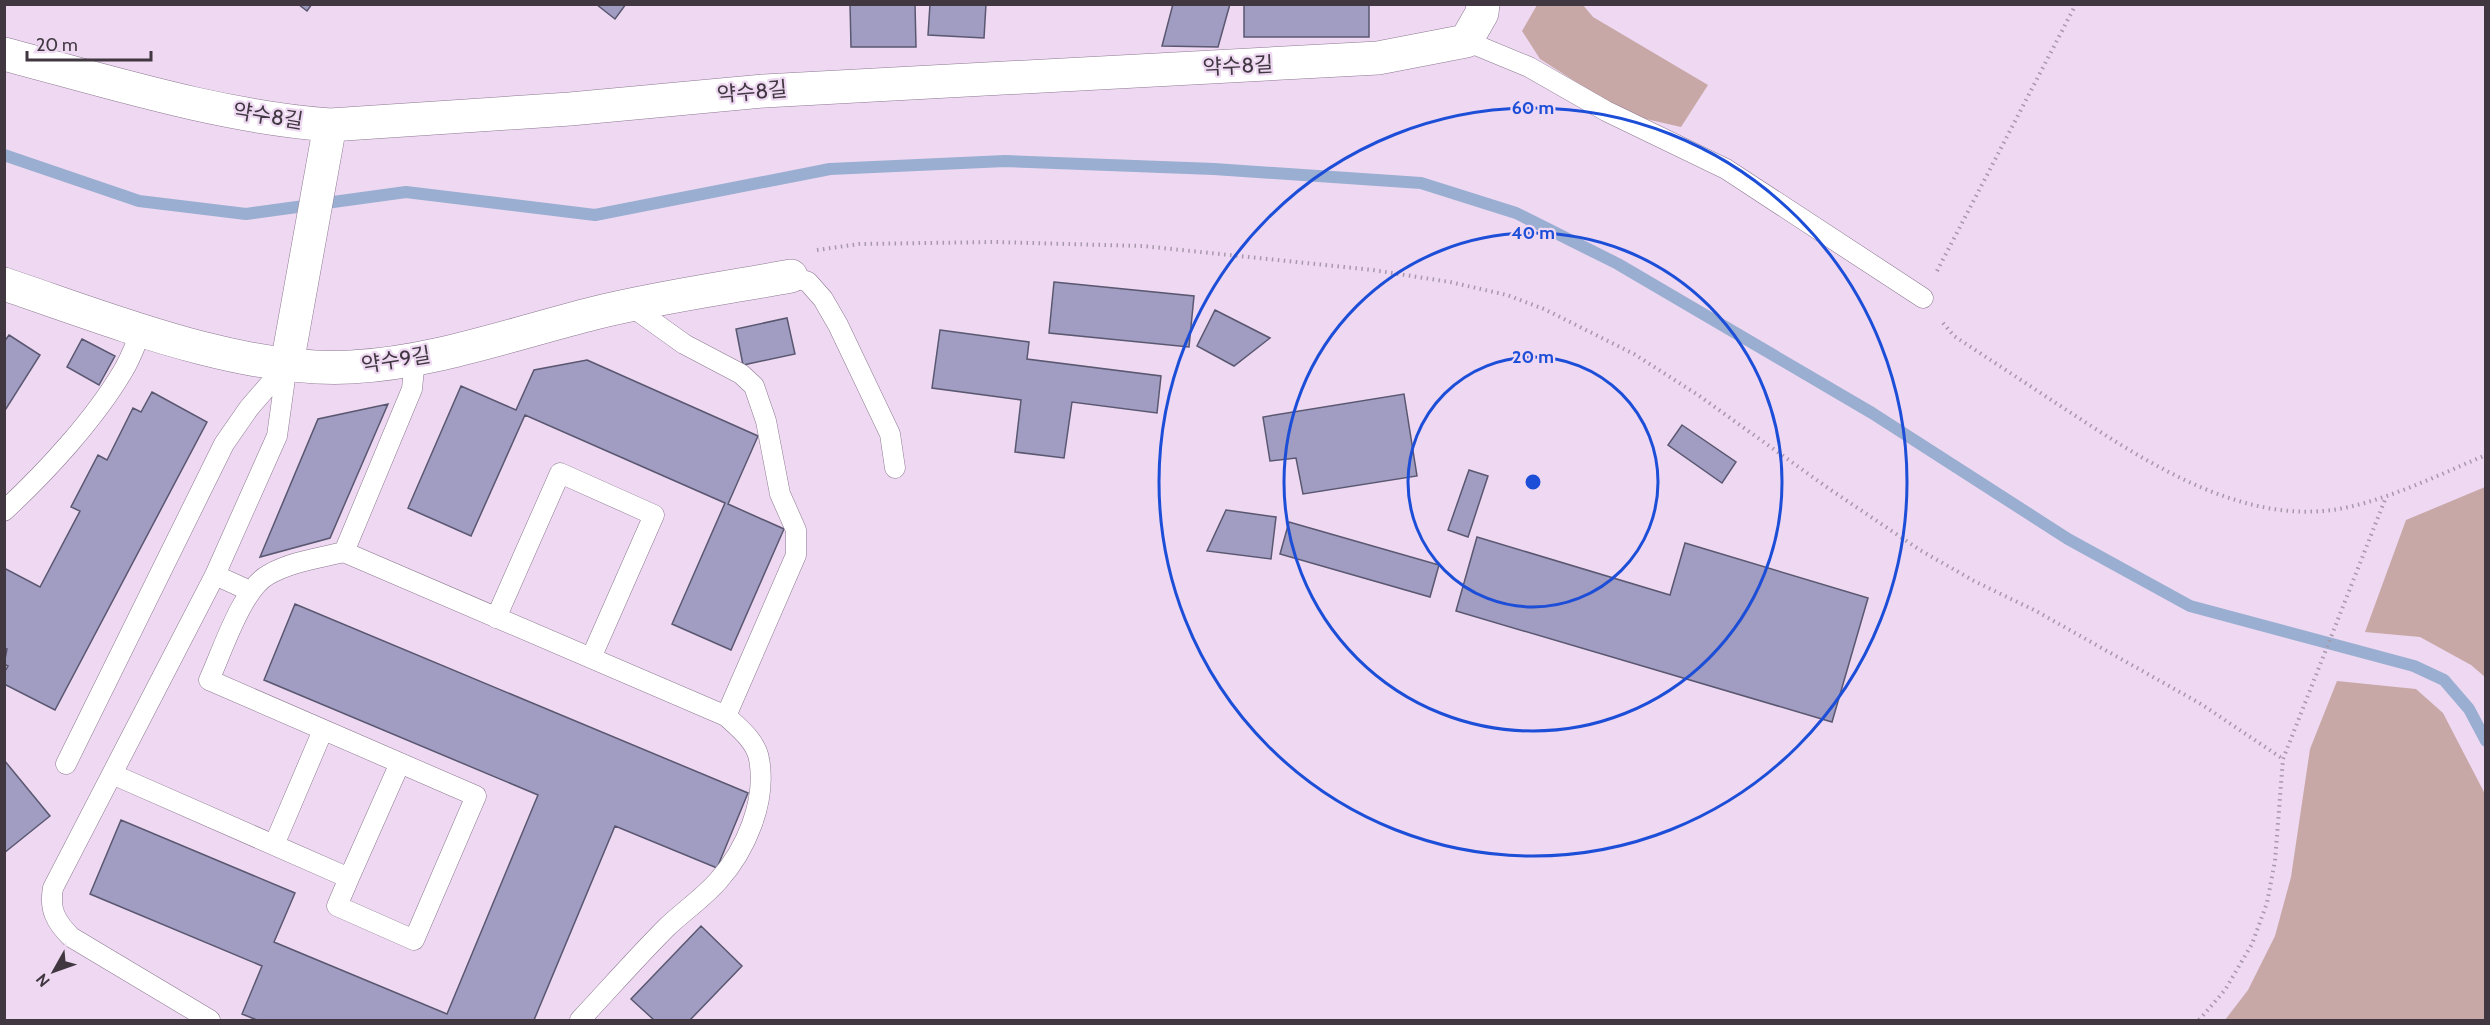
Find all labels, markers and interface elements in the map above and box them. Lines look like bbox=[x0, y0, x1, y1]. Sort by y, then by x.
scale bar bbox=[27, 24, 152, 62]
text: 20 m bbox=[36, 34, 78, 56]
street label: 약수8길 bbox=[1202, 51, 1274, 80]
street label: 약수8길 bbox=[716, 76, 788, 107]
text: 60 m bbox=[1512, 97, 1554, 119]
street label: 약수8길 bbox=[231, 98, 305, 133]
text: 40 m bbox=[1511, 222, 1555, 244]
street label: 약수9길 bbox=[359, 342, 432, 377]
text: 20 m bbox=[1512, 346, 1554, 368]
centre of rings bbox=[1523, 472, 1543, 492]
north arrow bbox=[24, 941, 84, 1001]
text: N bbox=[32, 970, 54, 991]

